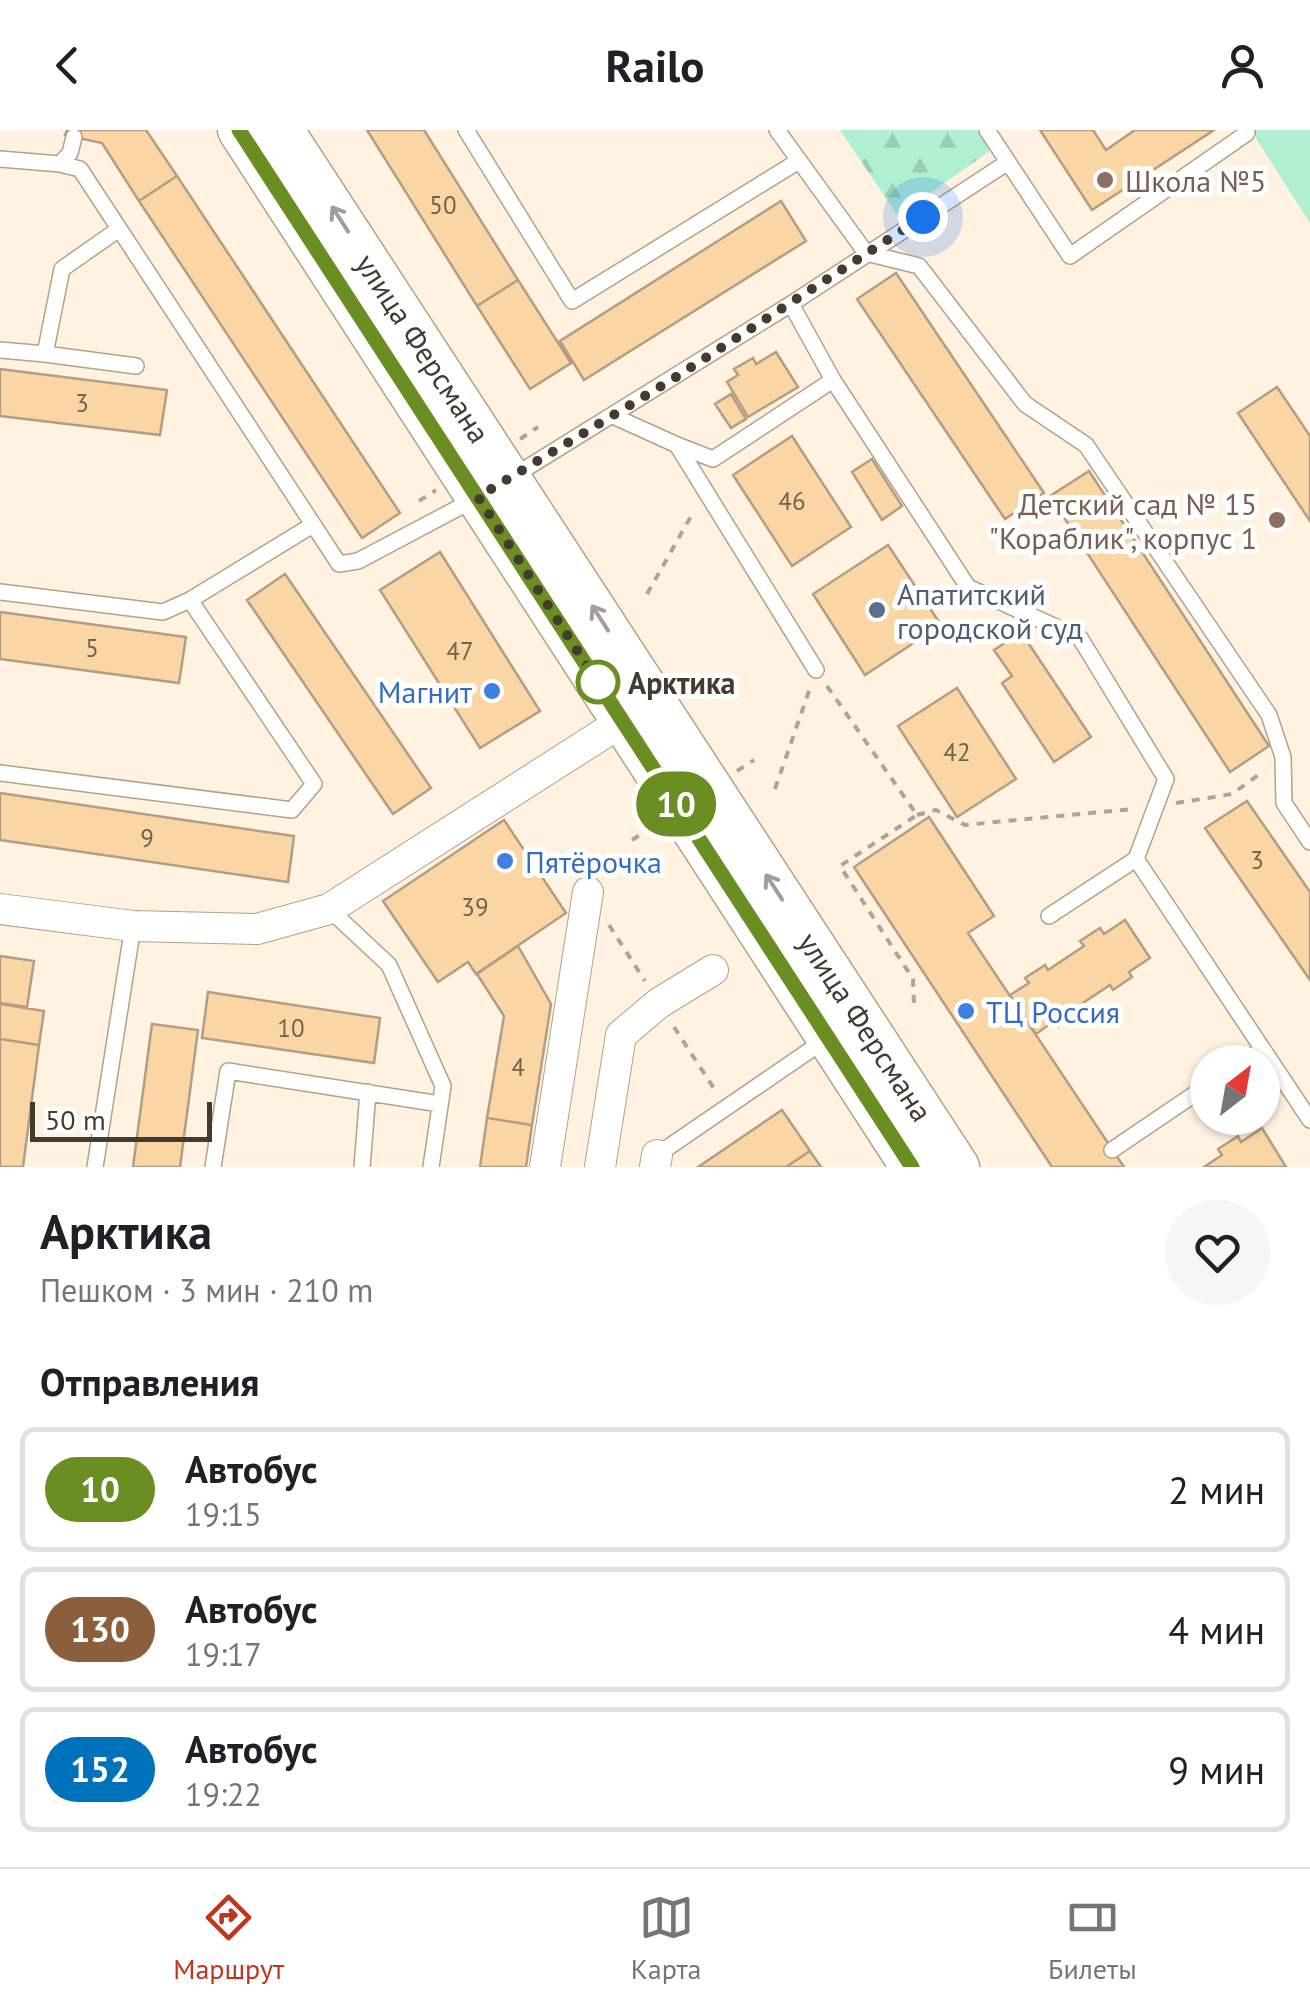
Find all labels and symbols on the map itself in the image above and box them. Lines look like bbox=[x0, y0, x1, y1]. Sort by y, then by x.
place label: Школа №5 bbox=[1125, 161, 1266, 200]
marker: Школа №5 bbox=[1094, 169, 1116, 191]
house number: 50 bbox=[429, 189, 457, 221]
your location bbox=[898, 192, 948, 242]
one-way arrow bbox=[329, 205, 350, 233]
street label: улица Ферсмана bbox=[348, 246, 500, 450]
house number: 3 bbox=[75, 387, 89, 419]
place label: Детский сад № 15 "Кораблик", корпус 1 bbox=[989, 484, 1257, 557]
house number: 46 bbox=[778, 485, 806, 517]
marker: Детский сад № 15 "Кораблик", корпус 1 bbox=[1266, 509, 1288, 531]
place label: Апатитский городской суд bbox=[897, 574, 1083, 647]
marker: Апатитский городской суд bbox=[866, 599, 888, 621]
one-way arrow bbox=[590, 605, 611, 633]
house number: 5 bbox=[85, 632, 99, 664]
house number: 47 bbox=[446, 635, 474, 667]
marker: Арктика bbox=[577, 661, 619, 703]
place label: Арктика bbox=[628, 663, 735, 702]
place label: Магнит bbox=[378, 672, 472, 711]
marker: Магнит bbox=[481, 680, 503, 702]
house number: 42 bbox=[943, 736, 971, 768]
line badge: 10 bbox=[631, 772, 721, 836]
house number: 9 bbox=[140, 822, 154, 854]
place label: Пятёрочка bbox=[525, 842, 662, 881]
house number: 3 bbox=[1250, 844, 1264, 876]
marker: Пятёрочка bbox=[494, 850, 516, 872]
one-way arrow bbox=[763, 873, 784, 901]
house number: 39 bbox=[461, 891, 489, 923]
street label: улица Ферсмана bbox=[790, 924, 942, 1128]
place label: ТЦ Россия bbox=[986, 992, 1120, 1031]
marker: ТЦ Россия bbox=[955, 1000, 977, 1022]
house number: 10 bbox=[277, 1012, 305, 1044]
north arrow bbox=[1190, 1045, 1280, 1135]
house number: 4 bbox=[511, 1051, 525, 1083]
scale bar bbox=[30, 1097, 212, 1141]

